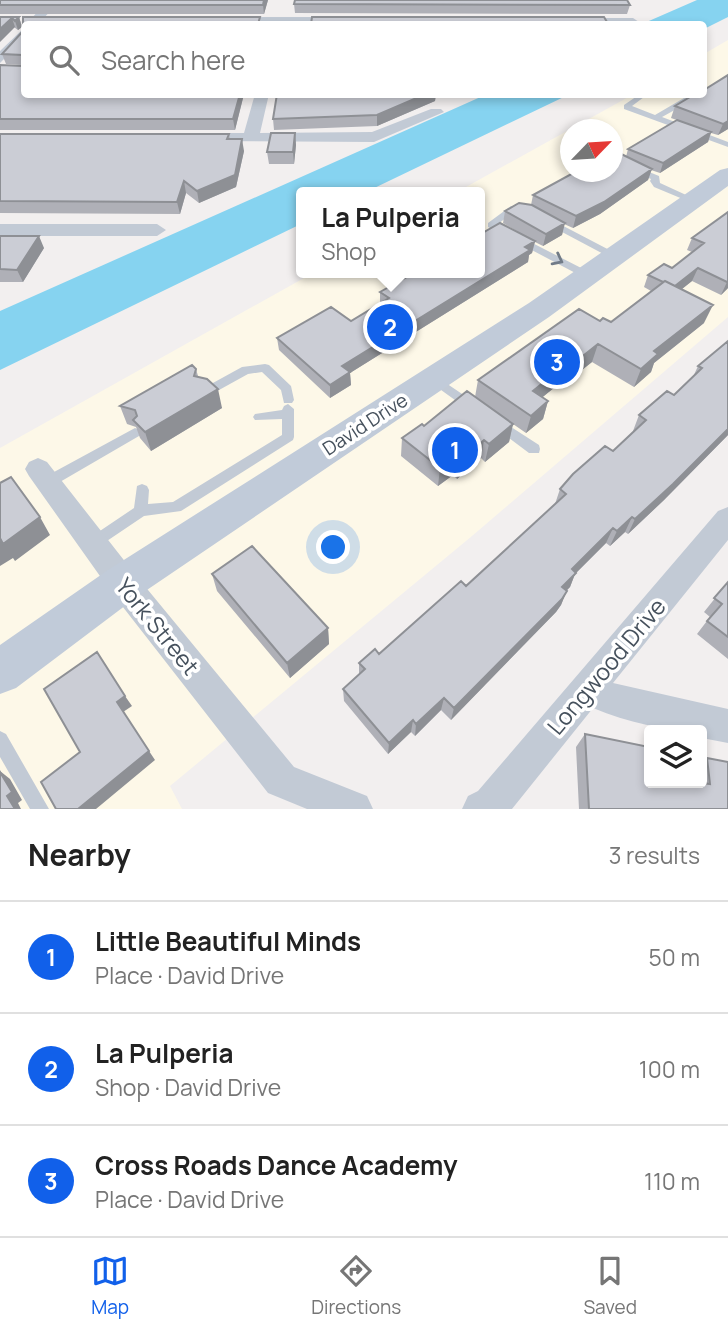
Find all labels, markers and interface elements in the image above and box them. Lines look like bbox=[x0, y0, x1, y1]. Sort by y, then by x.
search box bbox=[21, 21, 707, 98]
icon: search bbox=[45, 41, 83, 79]
text: Search here bbox=[101, 42, 246, 78]
north arrow bbox=[560, 119, 623, 182]
popup bbox=[296, 187, 485, 278]
text: La Pulperia bbox=[321, 199, 460, 235]
text: Shop bbox=[321, 235, 376, 267]
one-way arrow bbox=[550, 252, 563, 266]
pin: 2 bbox=[367, 301, 413, 353]
pin: 3 bbox=[534, 336, 580, 388]
street label: David Drive bbox=[317, 387, 413, 461]
pin: 1 bbox=[432, 424, 478, 476]
your location bbox=[316, 530, 350, 564]
street label: York Street bbox=[109, 571, 207, 681]
street label: Longwood Drive bbox=[539, 591, 673, 741]
map controls bbox=[644, 725, 707, 788]
button: layers bbox=[644, 725, 707, 788]
text: Nearby bbox=[28, 834, 131, 875]
text: 3 results bbox=[609, 839, 700, 871]
text: Little Beautiful Minds bbox=[95, 923, 361, 959]
text: 1 bbox=[46, 941, 56, 973]
text: 50 m bbox=[649, 941, 700, 973]
text: Place · David Drive bbox=[95, 959, 284, 991]
text: La Pulperia bbox=[95, 1035, 234, 1071]
text: 2 bbox=[44, 1053, 58, 1085]
text: 100 m bbox=[639, 1053, 700, 1085]
text: Shop · David Drive bbox=[95, 1071, 281, 1103]
text: Cross Roads Dance Academy bbox=[95, 1147, 457, 1183]
text: 3 bbox=[44, 1165, 58, 1197]
text: 110 m bbox=[644, 1165, 700, 1197]
text: Place · David Drive bbox=[95, 1183, 284, 1215]
tab: Map bbox=[91, 1252, 129, 1320]
tab: Directions bbox=[311, 1252, 401, 1320]
tab: Saved bbox=[583, 1252, 637, 1320]

